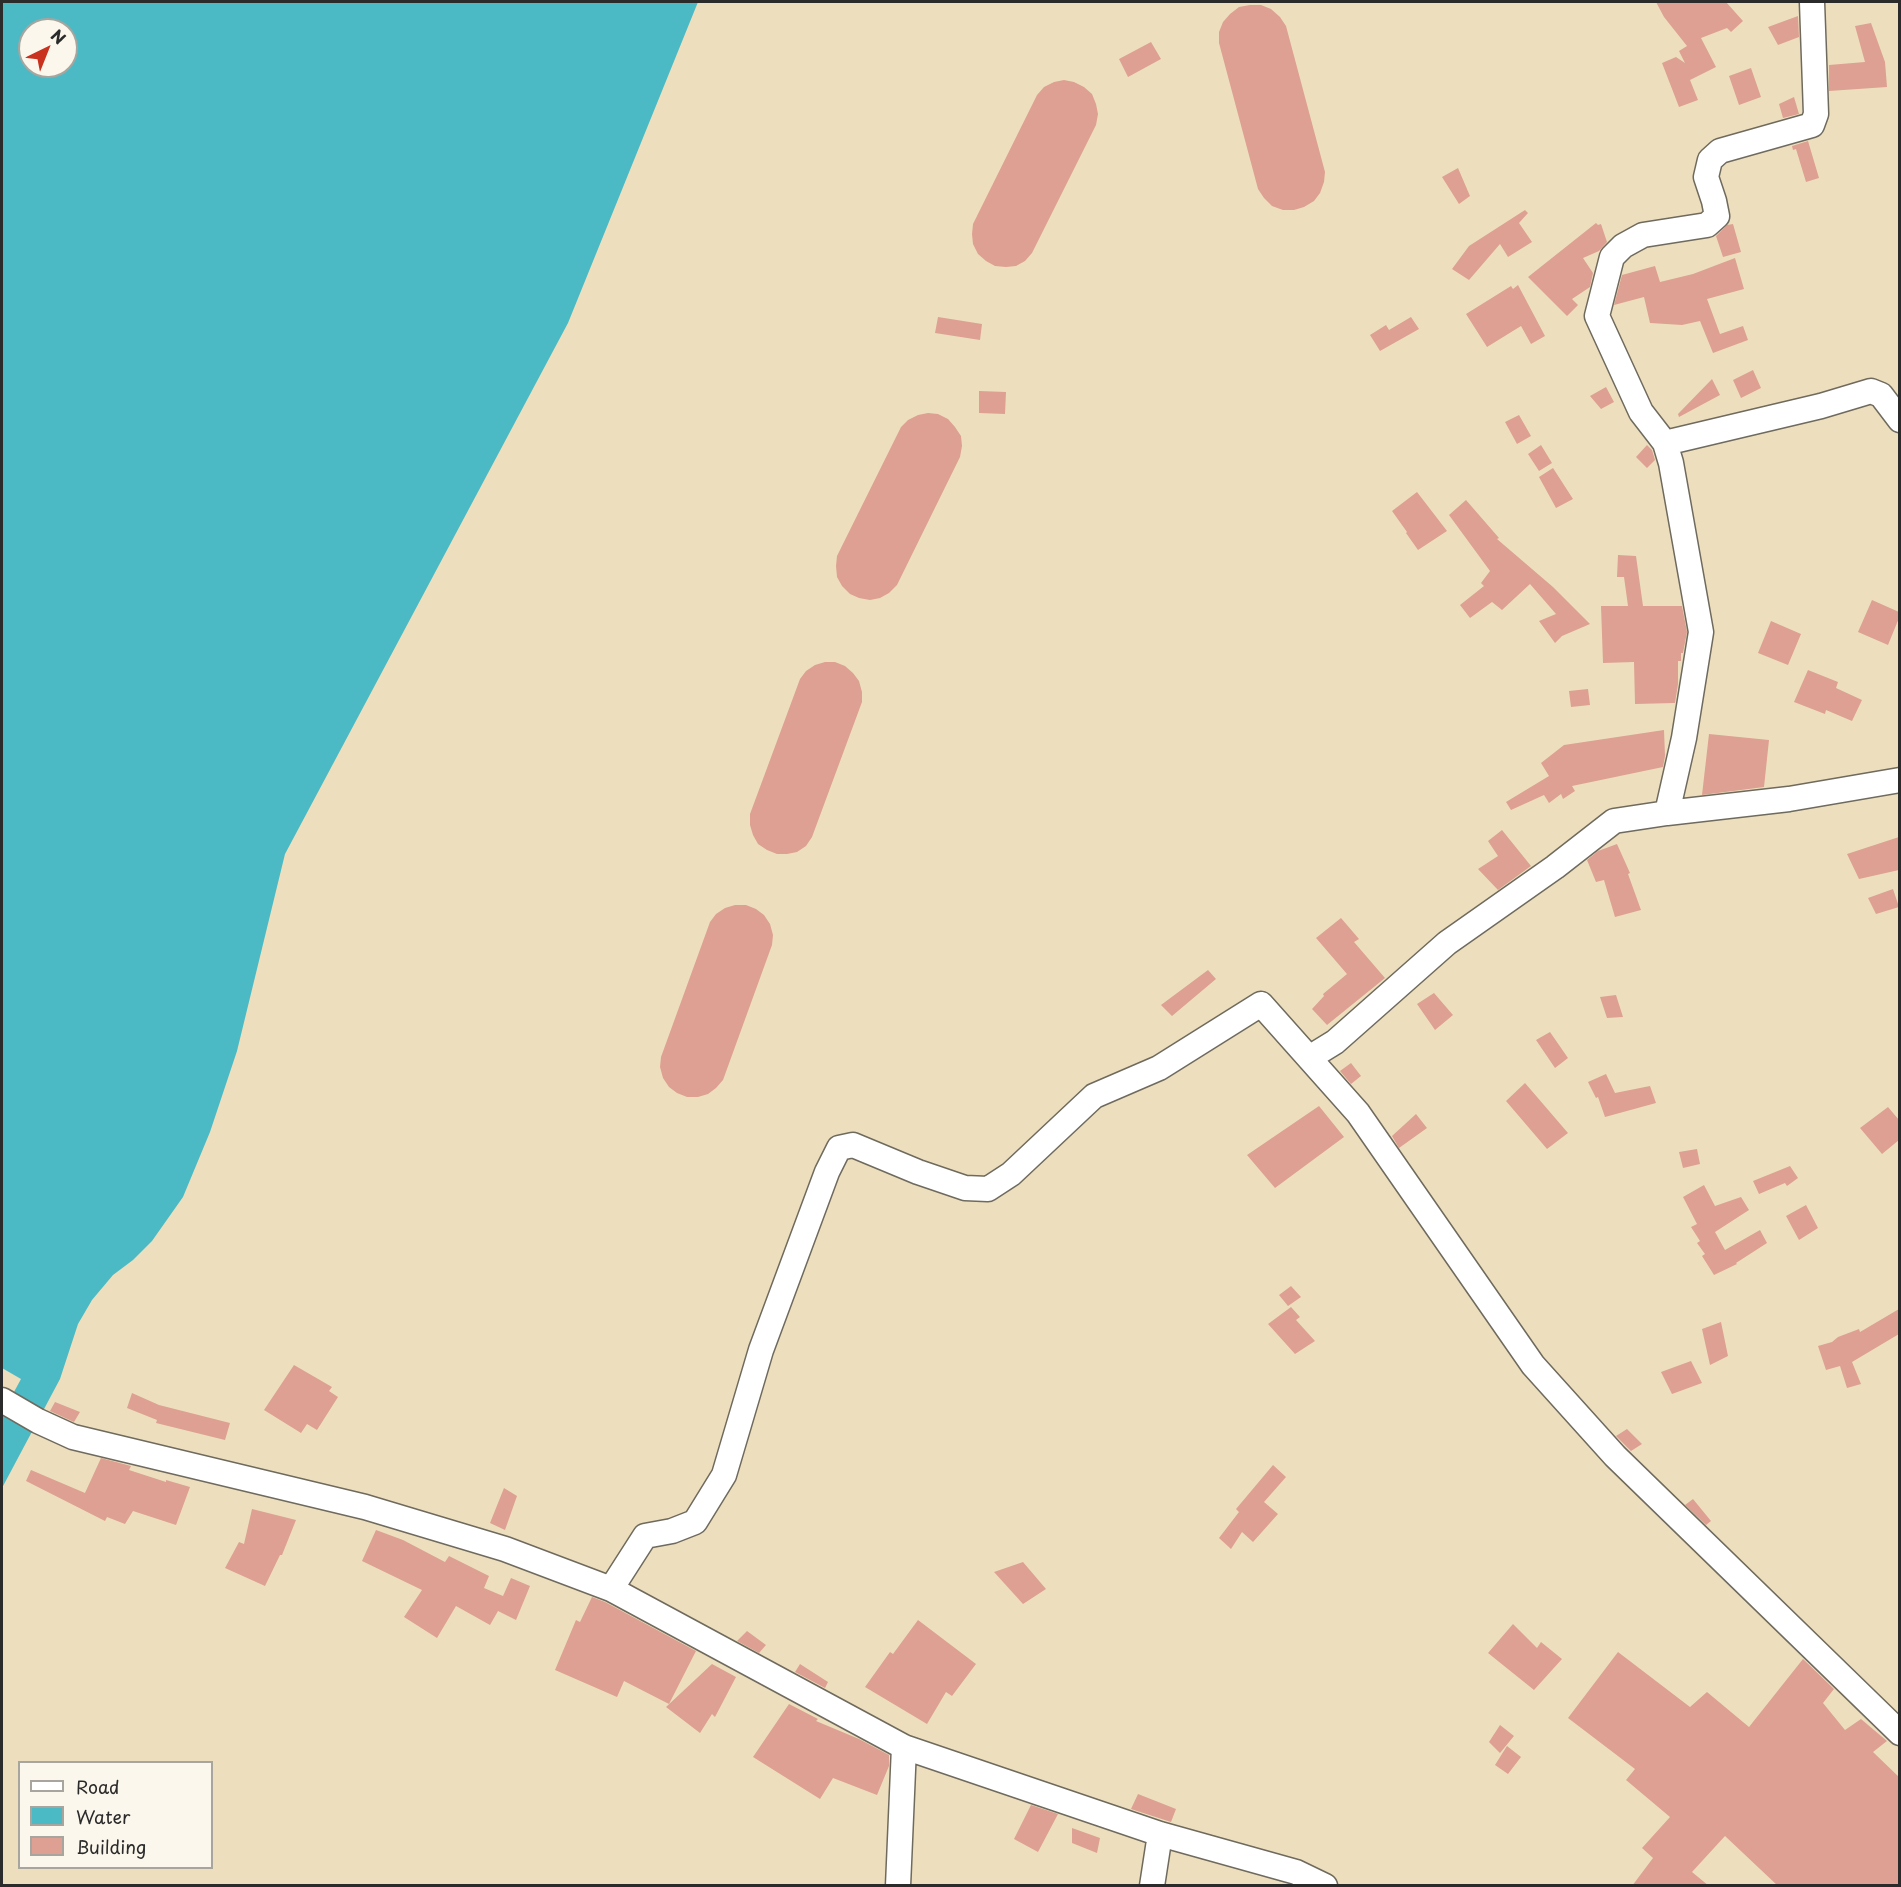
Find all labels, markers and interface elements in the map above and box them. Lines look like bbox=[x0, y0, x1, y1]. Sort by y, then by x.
north arrow bbox=[18, 18, 78, 78]
text: N bbox=[46, 23, 72, 49]
legend bbox=[18, 1761, 213, 1869]
text: Road bbox=[76, 1773, 120, 1800]
text: Water bbox=[76, 1803, 130, 1830]
text: Building bbox=[76, 1833, 146, 1860]

